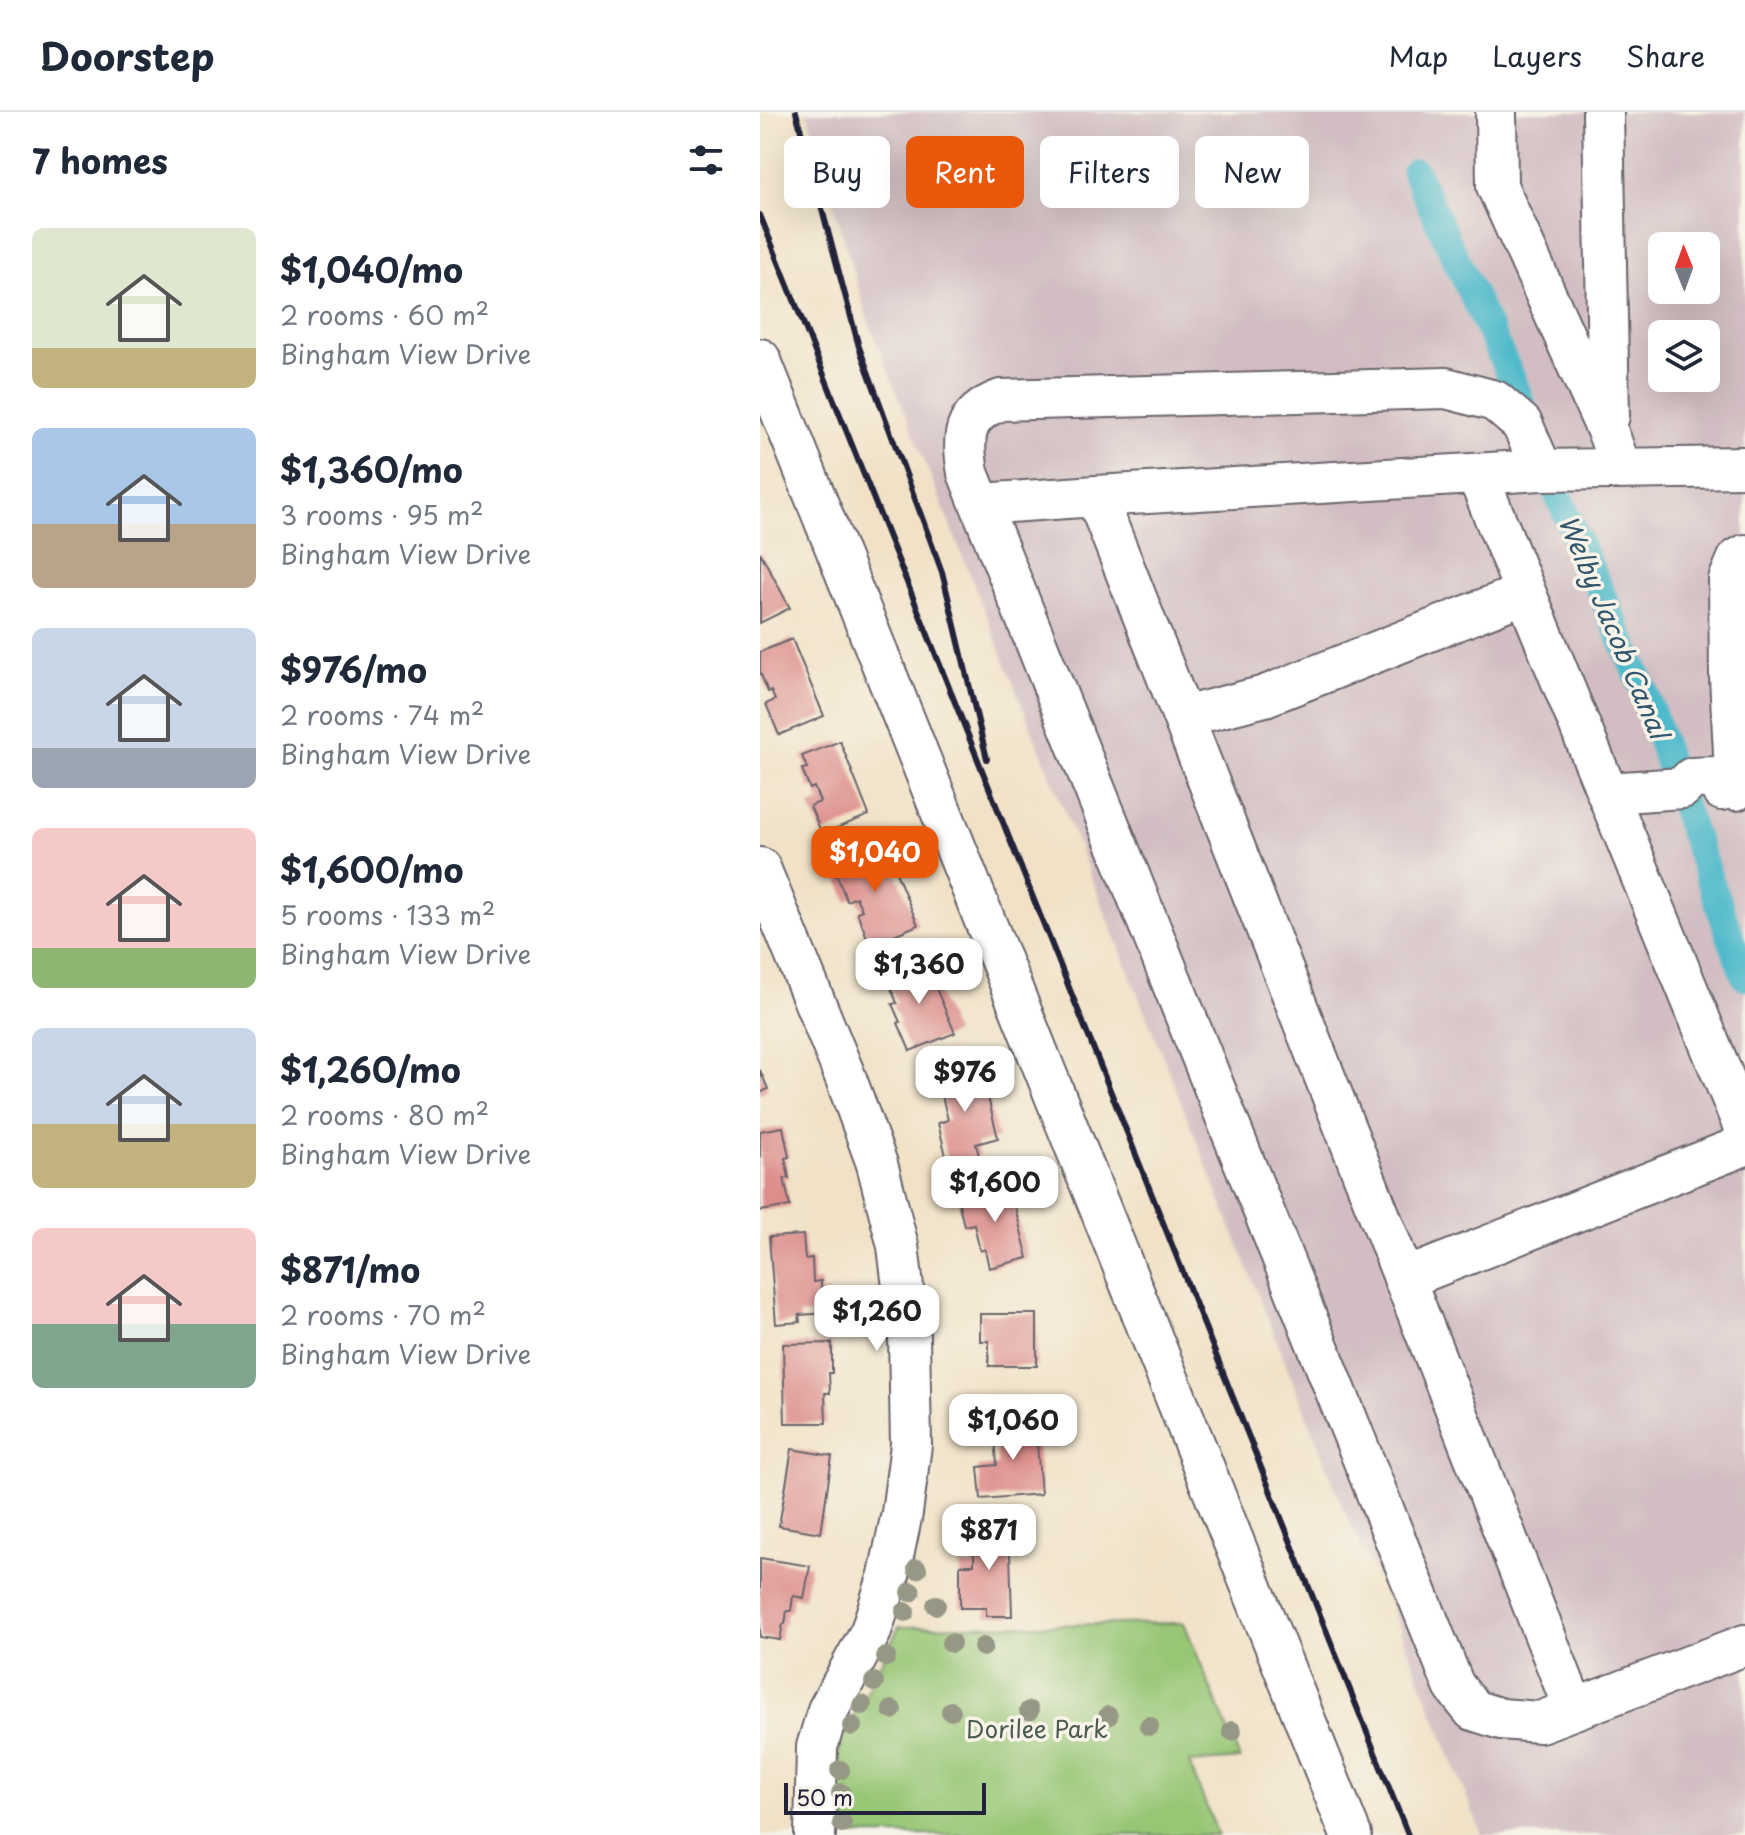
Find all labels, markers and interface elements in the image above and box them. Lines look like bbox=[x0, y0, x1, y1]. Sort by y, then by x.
text: Doorstep bbox=[40, 27, 215, 84]
text: Map bbox=[1388, 34, 1448, 77]
text: Layers bbox=[1492, 34, 1582, 77]
text: Share bbox=[1626, 34, 1705, 77]
text: 7 homes bbox=[32, 134, 168, 186]
chip: Buy bbox=[784, 136, 890, 208]
chip: Rent bbox=[906, 136, 1024, 208]
chip: Filters bbox=[1040, 136, 1179, 208]
chip: New bbox=[1195, 136, 1309, 208]
icon: filters bbox=[684, 138, 728, 182]
north arrow bbox=[1648, 232, 1720, 304]
map controls bbox=[1648, 232, 1720, 392]
text: $1,040/mo bbox=[280, 243, 463, 295]
icon: home bbox=[96, 260, 192, 356]
text: 2 rooms · 60 m² bbox=[280, 295, 489, 334]
button: layers bbox=[1648, 320, 1720, 392]
text: Bingham View Drive bbox=[280, 334, 531, 373]
text: $1,360/mo bbox=[280, 443, 463, 495]
icon: home bbox=[96, 460, 192, 556]
text: 3 rooms · 95 m² bbox=[280, 495, 484, 534]
water label: Welby Jacob Canal bbox=[1550, 509, 1681, 748]
text: Bingham View Drive bbox=[280, 534, 531, 573]
text: $976/mo bbox=[280, 643, 427, 695]
icon: home bbox=[96, 660, 192, 756]
text: 2 rooms · 74 m² bbox=[280, 695, 484, 734]
text: Bingham View Drive bbox=[280, 734, 531, 773]
pin: $1,040 bbox=[810, 826, 940, 894]
text: $1,040 bbox=[829, 832, 921, 871]
text: $1,600/mo bbox=[280, 843, 463, 895]
icon: home bbox=[96, 860, 192, 956]
text: 5 rooms · 133 m² bbox=[280, 895, 495, 934]
text: Bingham View Drive bbox=[280, 934, 531, 973]
pin: $1,360 bbox=[854, 938, 984, 1006]
text: $1,360 bbox=[874, 944, 964, 983]
text: $1,260/mo bbox=[280, 1043, 461, 1095]
pin: $976 bbox=[918, 1046, 1012, 1114]
text: $976 bbox=[933, 1052, 997, 1091]
icon: home bbox=[96, 1060, 192, 1156]
text: 2 rooms · 80 m² bbox=[280, 1095, 489, 1134]
text: Bingham View Drive bbox=[280, 1134, 531, 1173]
pin: $1,600 bbox=[930, 1156, 1060, 1224]
text: $1,600 bbox=[949, 1162, 1041, 1201]
text: $871/mo bbox=[280, 1243, 420, 1295]
icon: home bbox=[96, 1260, 192, 1356]
pin: $1,260 bbox=[812, 1285, 942, 1353]
text: $1,260 bbox=[832, 1291, 922, 1330]
text: 2 rooms · 70 m² bbox=[280, 1295, 486, 1334]
text: Bingham View Drive bbox=[280, 1334, 531, 1373]
pin: $1,060 bbox=[948, 1394, 1078, 1462]
text: $1,060 bbox=[967, 1400, 1059, 1439]
pin: $871 bbox=[942, 1504, 1036, 1572]
text: $871 bbox=[960, 1510, 1018, 1549]
park label: Dorilee Park bbox=[966, 1710, 1108, 1746]
scale bar bbox=[784, 1779, 986, 1815]
text: 50 m bbox=[796, 1780, 853, 1813]

